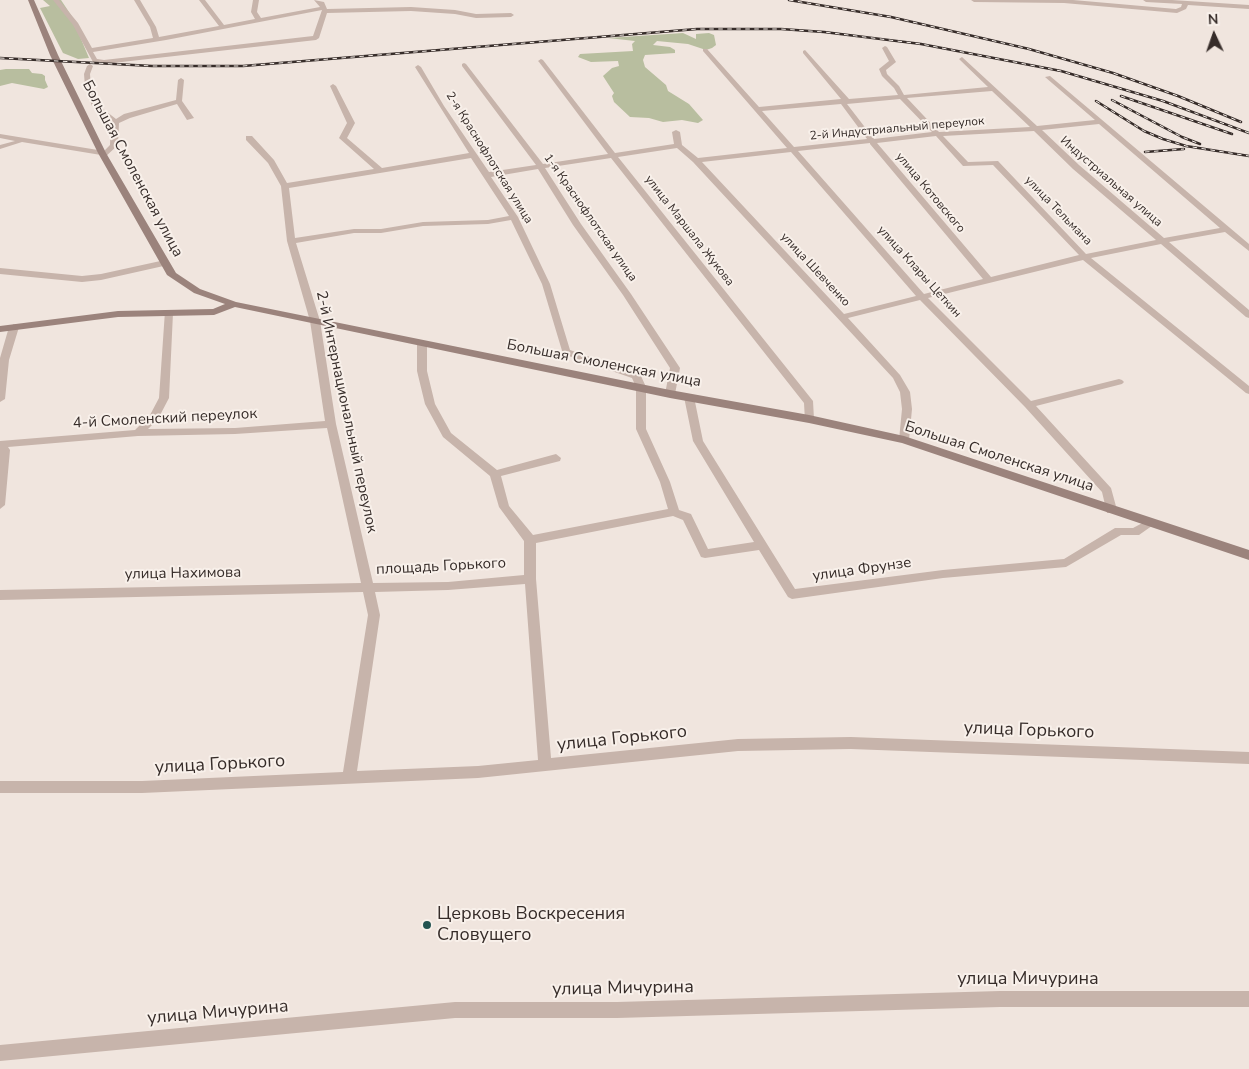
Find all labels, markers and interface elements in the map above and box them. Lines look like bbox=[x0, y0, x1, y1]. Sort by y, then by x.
north arrow bbox=[1189, 10, 1239, 60]
text: N bbox=[1207, 10, 1219, 29]
street label: Большая Смоленская улица bbox=[78, 78, 186, 260]
street label: 2-я Краснофлотская улица bbox=[442, 89, 536, 227]
street label: 2-й Индустриальный переулок bbox=[809, 114, 985, 144]
street label: Индустриальная улица bbox=[1057, 134, 1165, 230]
street label: улица Котовского bbox=[892, 150, 968, 236]
street label: 1-я Краснофлотская улица bbox=[540, 151, 640, 285]
street label: улица Маршала Жукова bbox=[641, 173, 737, 289]
street label: улица Тельмана bbox=[1021, 173, 1095, 249]
street label: улица Клары Цеткин bbox=[874, 223, 964, 321]
street label: улица Шевченко bbox=[777, 230, 853, 310]
street label: 2-й Интернациональный переулок bbox=[312, 289, 380, 535]
street label: Большая Смоленская улица bbox=[505, 336, 703, 392]
street label: 4-й Смоленский переулок bbox=[72, 405, 258, 433]
street label: Большая Смоленская улица bbox=[902, 418, 1096, 496]
street label: улица Фрунзе bbox=[812, 554, 912, 586]
street label: площадь Горького bbox=[375, 555, 507, 579]
street label: улица Нахимова bbox=[125, 564, 241, 584]
street label: улица Горького bbox=[963, 718, 1095, 744]
street label: улица Горького bbox=[556, 721, 688, 757]
street label: улица Горького bbox=[154, 751, 286, 779]
place label: Церковь Воскресения Словущего bbox=[437, 904, 625, 946]
marker: Церковь Воскресения Словущего bbox=[421, 919, 433, 931]
street label: улица Мичурина bbox=[957, 969, 1099, 991]
street label: улица Мичурина bbox=[552, 977, 694, 1001]
street label: улица Мичурина bbox=[147, 996, 289, 1030]

